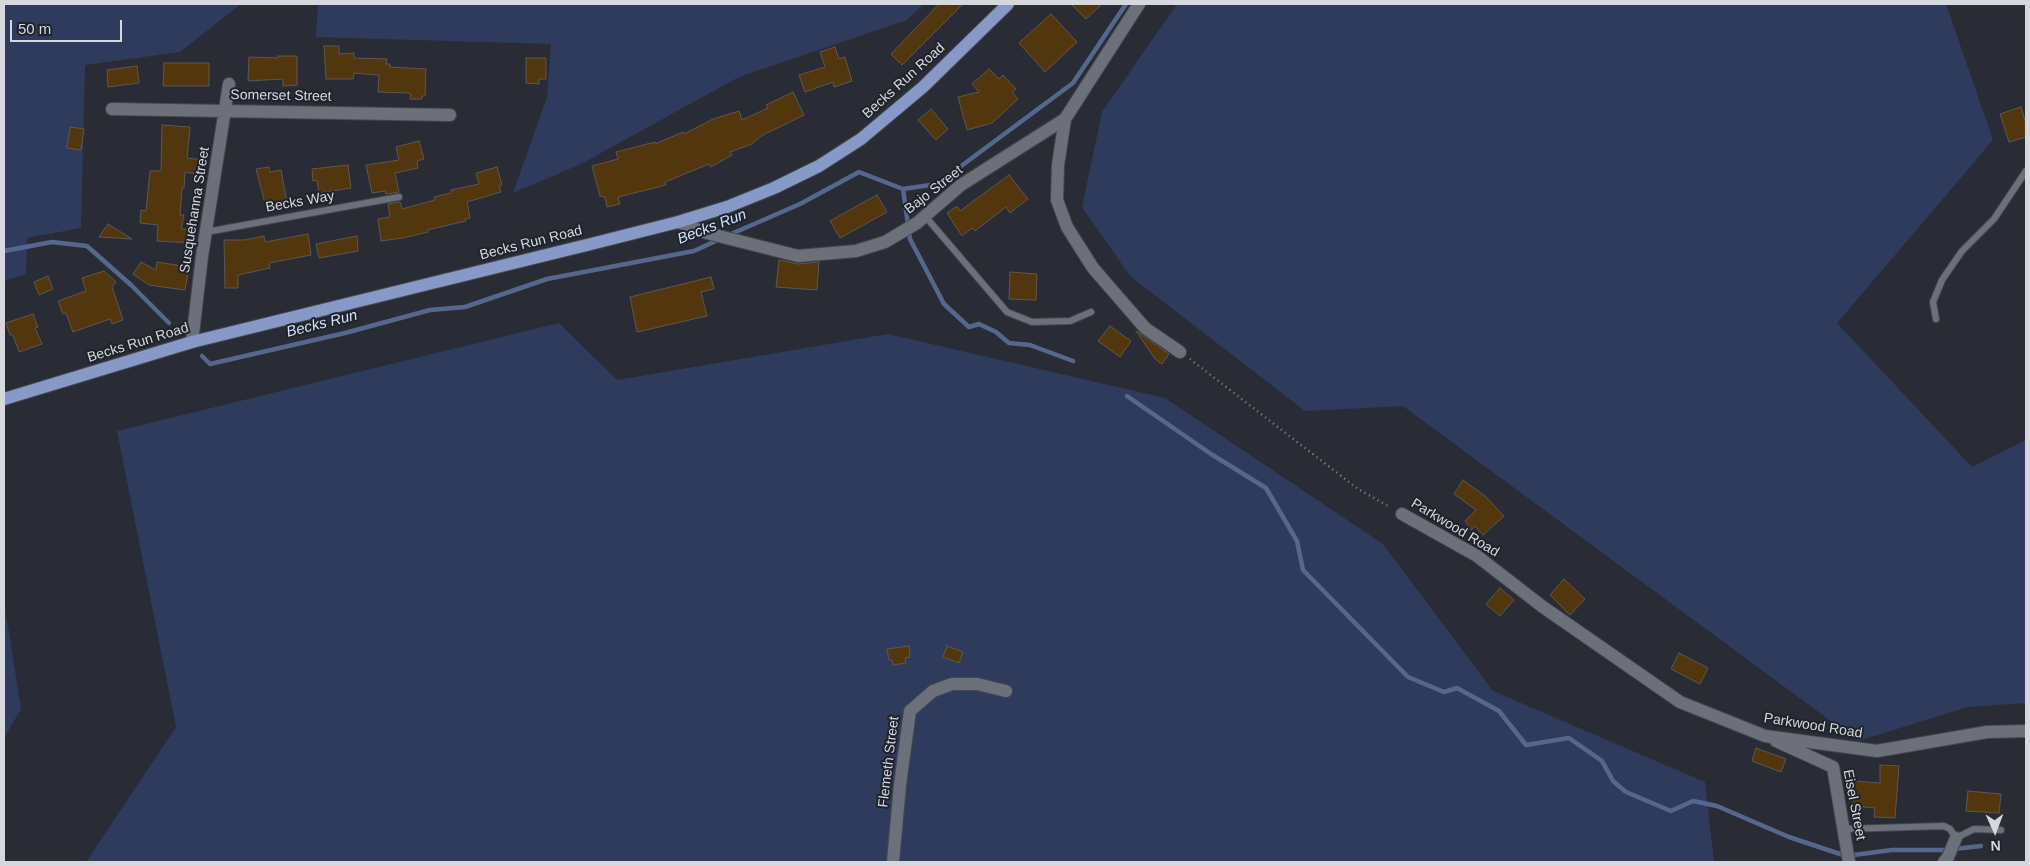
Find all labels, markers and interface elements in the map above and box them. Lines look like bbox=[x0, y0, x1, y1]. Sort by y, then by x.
scale bar bbox=[12, 10, 125, 42]
text: 50 m bbox=[18, 20, 51, 37]
street label: Becks Run Road bbox=[859, 40, 949, 122]
street label: Somerset Street bbox=[230, 87, 332, 105]
street label: Susquehanna Street bbox=[177, 146, 213, 274]
street label: Bajo Street bbox=[902, 162, 966, 218]
street label: Becks Way bbox=[264, 188, 336, 216]
water label: Becks Run bbox=[675, 206, 749, 248]
street label: Becks Run Road bbox=[478, 222, 584, 264]
water label: Becks Run bbox=[285, 306, 359, 342]
street label: Becks Run Road bbox=[85, 320, 191, 366]
street label: Parkwood Road bbox=[1408, 495, 1502, 561]
street label: Parkwood Road bbox=[1762, 710, 1864, 742]
street label: Flemeth Street bbox=[875, 715, 903, 809]
street label: Eisel Street bbox=[1839, 768, 1869, 842]
north arrow bbox=[1970, 806, 2020, 856]
text: N bbox=[1990, 838, 2001, 854]

